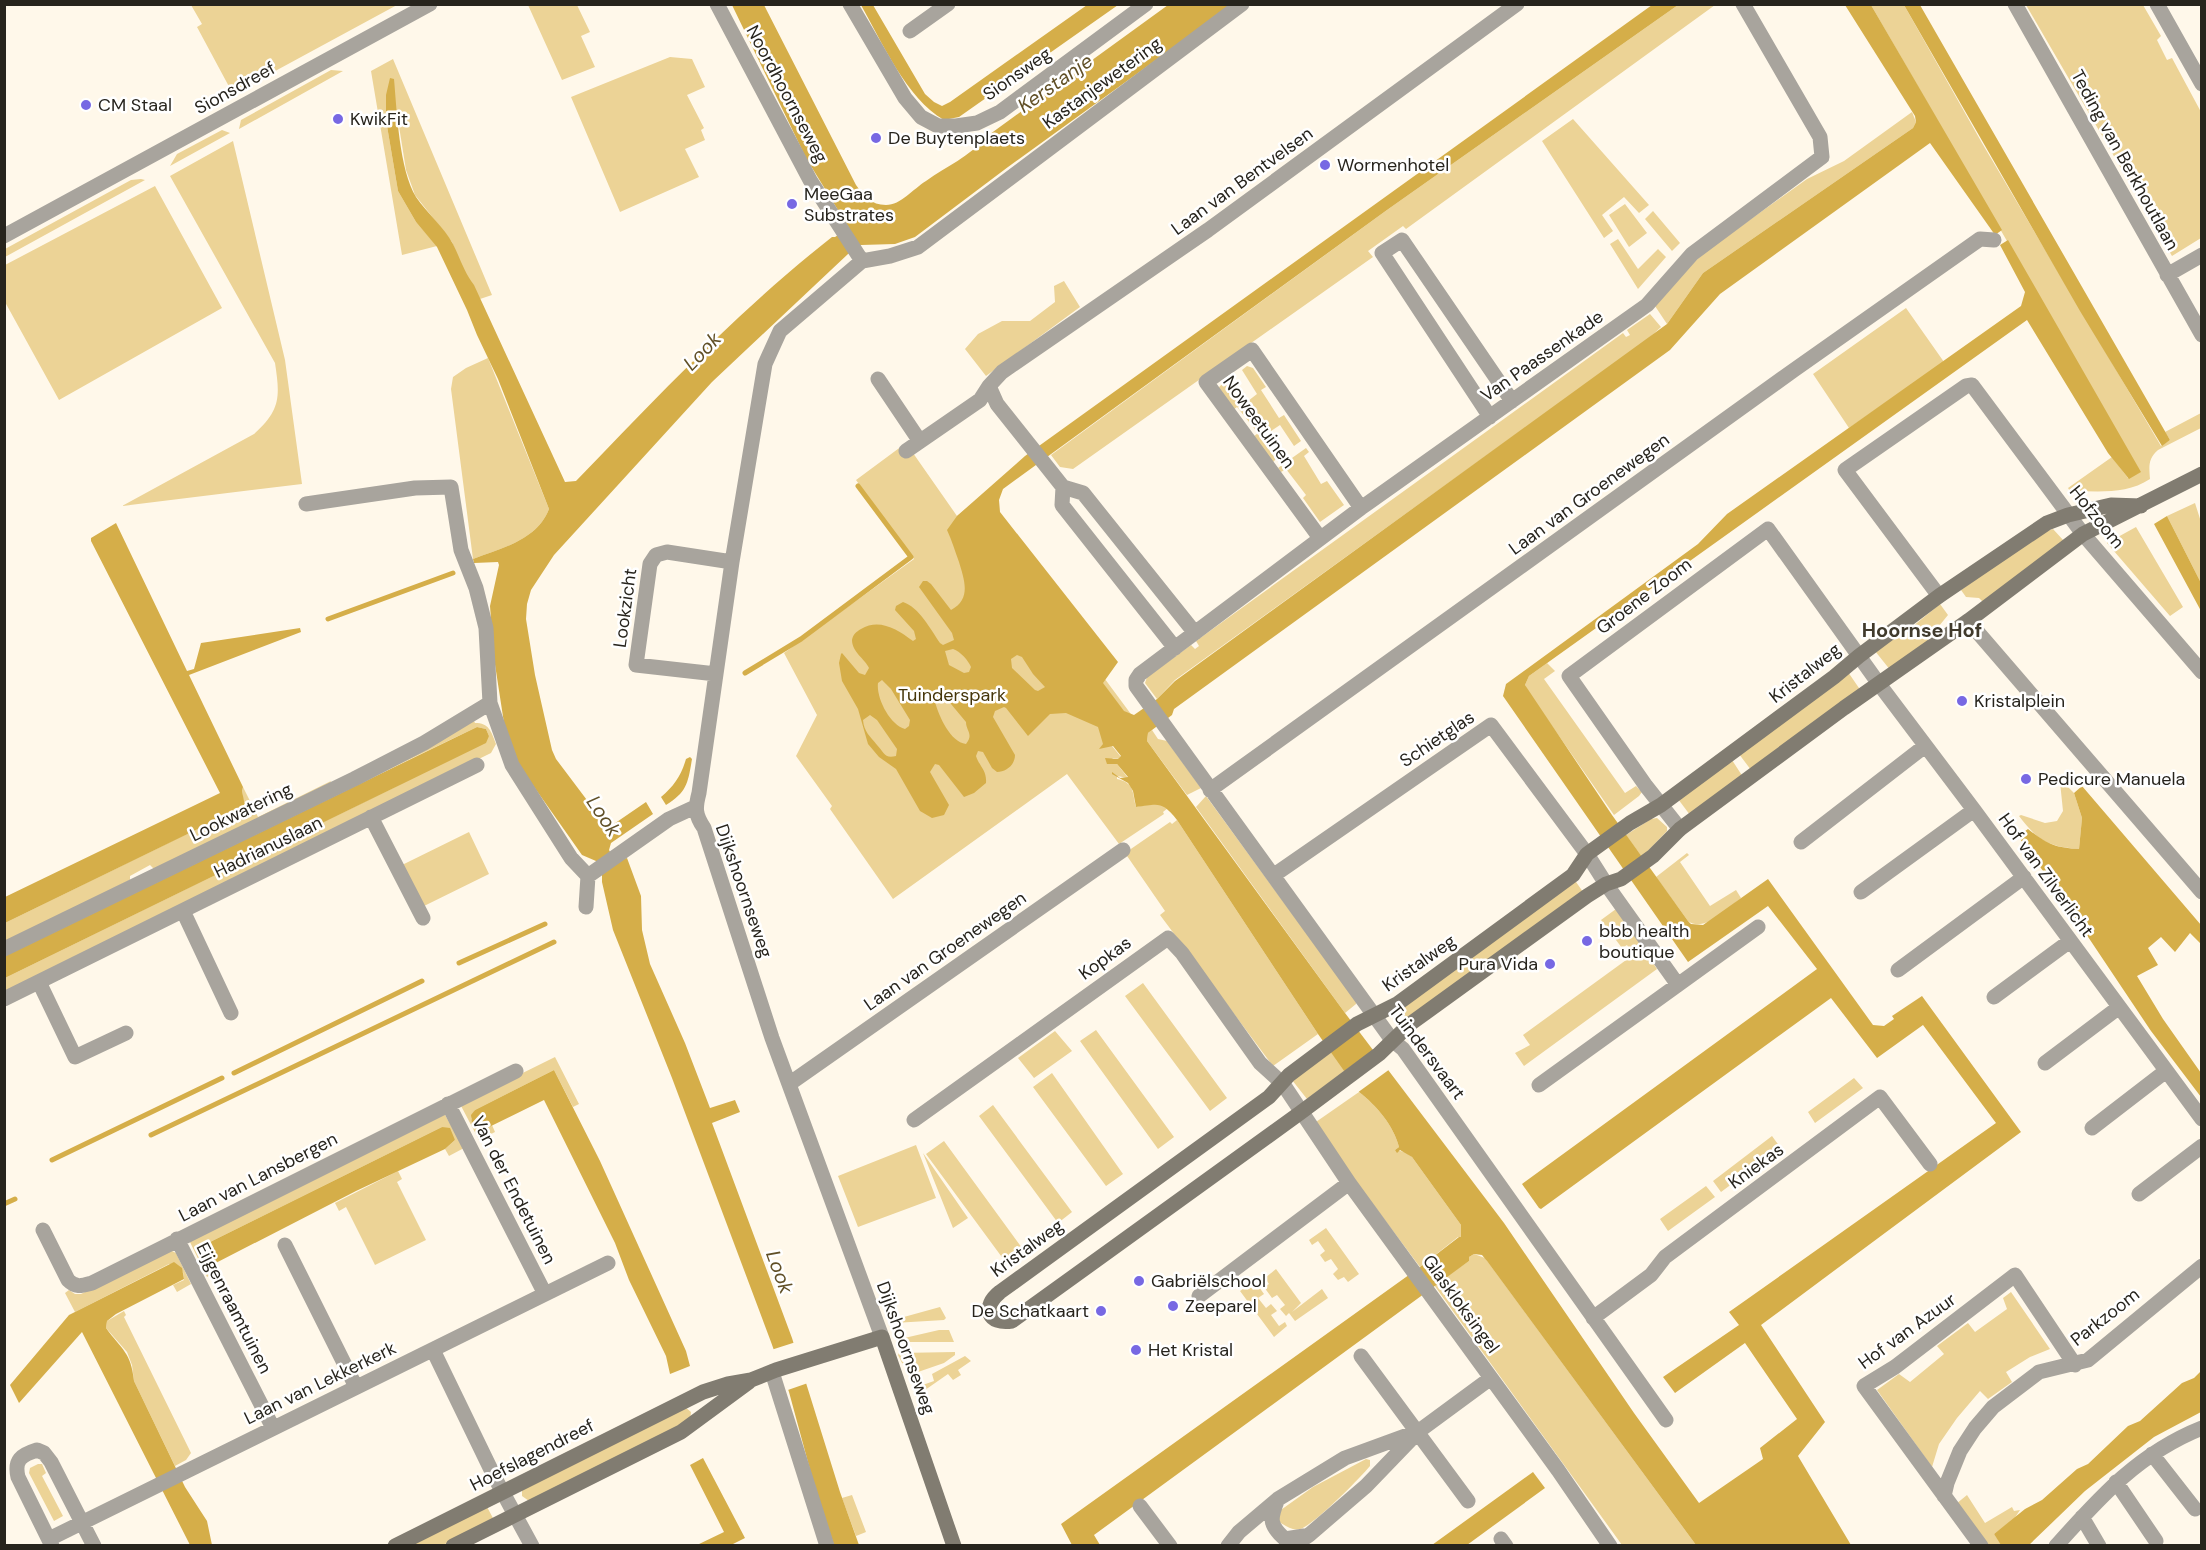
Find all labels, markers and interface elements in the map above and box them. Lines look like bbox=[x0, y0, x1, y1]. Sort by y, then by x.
street label: Noordhoornseweg bbox=[741, 21, 833, 167]
street label: Kastanjewetering bbox=[1038, 32, 1166, 134]
street label: Sionsweg bbox=[978, 42, 1056, 106]
water label: Kerstanje bbox=[1012, 48, 1098, 118]
street label: Sionsdreef bbox=[190, 56, 280, 120]
street label: Teding van Berkhoutlaan bbox=[2065, 66, 2185, 254]
place label: CM Staal bbox=[98, 93, 172, 117]
marker: CM Staal bbox=[79, 98, 93, 112]
place label: KwikFit bbox=[350, 107, 408, 131]
marker: KwikFit bbox=[331, 112, 345, 126]
street label: Laan van Bentvelsen bbox=[1166, 121, 1318, 241]
place label: De Buytenplaets bbox=[888, 126, 1025, 150]
marker: De Buytenplaets bbox=[869, 131, 883, 145]
place label: Wormenhotel bbox=[1337, 153, 1449, 177]
marker: Wormenhotel bbox=[1318, 158, 1332, 172]
place label: MeeGaa Substrates bbox=[804, 182, 894, 227]
marker: MeeGaa Substrates bbox=[785, 197, 799, 211]
street label: Van Paassenkade bbox=[1476, 305, 1608, 407]
water label: Look bbox=[677, 326, 727, 376]
street label: Noweetuinen bbox=[1217, 371, 1301, 473]
street label: Laan van Groenewegen bbox=[1504, 428, 1674, 560]
street label: Hofzoom bbox=[2064, 480, 2130, 554]
street label: Groene Zoom bbox=[1592, 552, 1696, 640]
street label: Lookzicht bbox=[608, 567, 642, 649]
district label: Hoornse Hof bbox=[1862, 617, 1982, 643]
street label: Kristalweg bbox=[1764, 637, 1846, 709]
park label: Tuinderspark bbox=[898, 683, 1006, 707]
place label: Kristalplein bbox=[1974, 689, 2065, 713]
marker: Kristalplein bbox=[1955, 694, 1969, 708]
street label: Schietglas bbox=[1395, 705, 1479, 773]
place label: Pedicure Manuela bbox=[2038, 767, 2185, 791]
marker: Pedicure Manuela bbox=[2019, 772, 2033, 786]
street label: Lookwatering bbox=[186, 777, 296, 847]
water label: Look bbox=[581, 790, 628, 842]
street label: Hof van Zilverlicht bbox=[1993, 808, 2099, 942]
street label: Hadrianuslaan bbox=[210, 810, 326, 884]
street label: Dijkshoornseweg bbox=[710, 821, 778, 961]
street label: Laan van Groenewegen bbox=[859, 886, 1031, 1016]
place label: bbb health boutique bbox=[1599, 919, 1689, 964]
street label: Kristalweg bbox=[1377, 929, 1461, 997]
street label: Kopkas bbox=[1074, 931, 1136, 985]
marker: bbb health boutique bbox=[1580, 934, 1594, 948]
place label: Pura Vida bbox=[1459, 952, 1538, 976]
marker: Pura Vida bbox=[1543, 957, 1557, 971]
street label: Tuindersvaart bbox=[1383, 1000, 1471, 1104]
street label: Van der Endetuinen bbox=[466, 1112, 562, 1268]
street label: Laan van Lansbergen bbox=[175, 1127, 341, 1227]
street label: Kniekas bbox=[1723, 1138, 1789, 1194]
street label: Kristalweg bbox=[986, 1213, 1068, 1283]
street label: Eijgenraamtuinen bbox=[191, 1238, 277, 1378]
water label: Look bbox=[760, 1247, 800, 1298]
street label: Glaskloksingel bbox=[1417, 1250, 1505, 1358]
place label: Gabriëlschool bbox=[1151, 1269, 1266, 1293]
marker: Gabriëlschool bbox=[1132, 1274, 1146, 1288]
street label: Dijkshoornseweg bbox=[871, 1278, 941, 1418]
street label: Parkzoom bbox=[2066, 1283, 2144, 1351]
street label: Hof van Azuur bbox=[1853, 1287, 1961, 1375]
place label: Zeeparel bbox=[1185, 1294, 1257, 1318]
place label: De Schatkaart bbox=[972, 1299, 1089, 1323]
marker: Zeeparel bbox=[1166, 1299, 1180, 1313]
marker: De Schatkaart bbox=[1094, 1304, 1108, 1318]
street label: Laan van Lekkerkerk bbox=[240, 1336, 400, 1430]
place label: Het Kristal bbox=[1148, 1338, 1233, 1362]
marker: Het Kristal bbox=[1129, 1343, 1143, 1357]
street label: Hoefslagendreef bbox=[466, 1413, 598, 1497]

